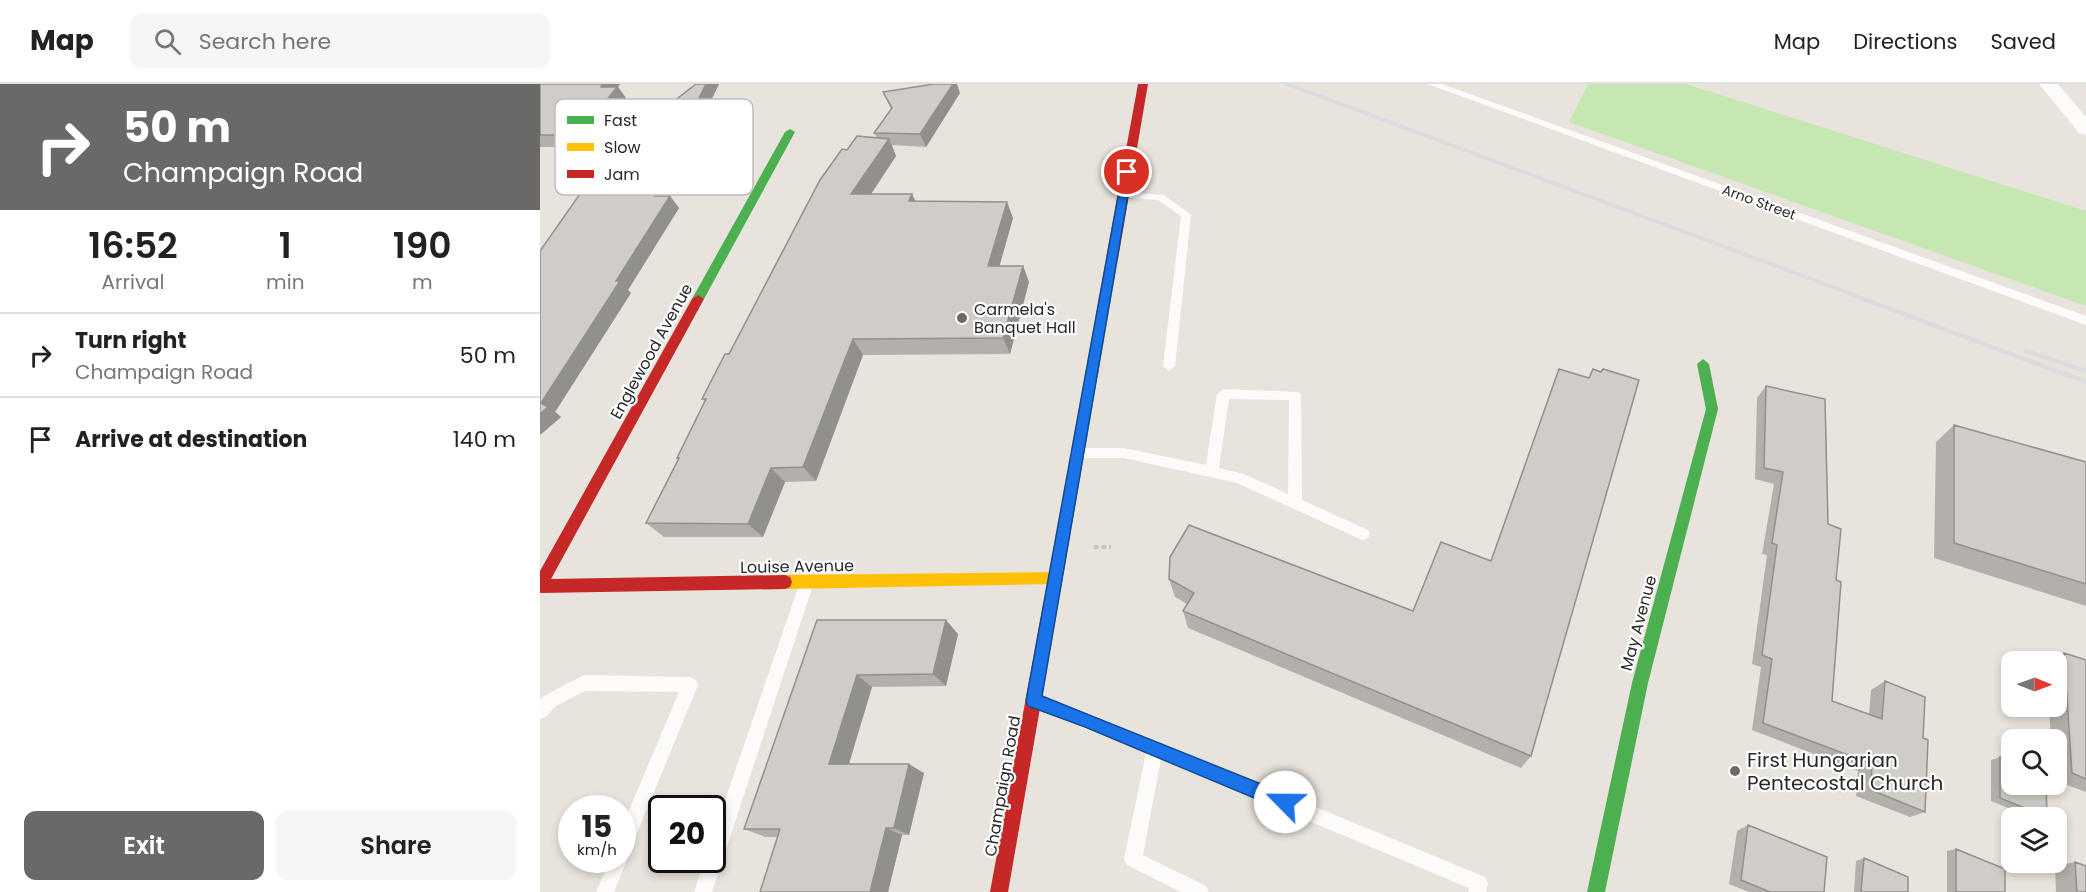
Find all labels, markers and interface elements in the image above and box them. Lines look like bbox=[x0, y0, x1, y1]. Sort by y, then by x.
search box bbox=[130, 14, 550, 68]
text: Map bbox=[30, 21, 94, 60]
icon: search bbox=[151, 25, 184, 58]
text: Search here bbox=[199, 26, 331, 57]
text: Map bbox=[1774, 27, 1820, 56]
text: Directions bbox=[1853, 27, 1957, 56]
text: Saved bbox=[1990, 27, 2056, 56]
text: 50 m bbox=[123, 98, 231, 157]
legend bbox=[555, 99, 753, 195]
icon: right bbox=[24, 108, 102, 186]
text: Fast bbox=[604, 109, 637, 132]
text: Slow bbox=[604, 136, 641, 159]
pin bbox=[1101, 146, 1152, 197]
text: Champaign Road bbox=[123, 154, 363, 191]
icon: arrive bbox=[1110, 155, 1143, 188]
text: Jam bbox=[604, 163, 640, 186]
street label: Arno Street bbox=[1719, 179, 1799, 225]
text: 16:52 bbox=[88, 220, 178, 271]
text: 1 bbox=[279, 220, 292, 271]
text: 190 bbox=[393, 220, 452, 271]
text: Arrival bbox=[102, 268, 165, 296]
text: min bbox=[266, 268, 304, 296]
text: m bbox=[412, 268, 433, 296]
street label: Englewood Avenue bbox=[605, 279, 698, 423]
place label: Carmela's Banquet Hall bbox=[974, 298, 1076, 339]
marker: Carmela's Banquet Hall bbox=[955, 311, 969, 325]
text: Turn right bbox=[75, 325, 186, 356]
icon: right bbox=[24, 339, 57, 372]
text: 50 m bbox=[460, 340, 516, 371]
text: Champaign Road bbox=[75, 358, 253, 386]
icon: arrive bbox=[24, 423, 57, 456]
text: Arrive at destination bbox=[75, 424, 307, 455]
text: 140 m bbox=[453, 424, 516, 455]
street label: Louise Avenue bbox=[740, 554, 854, 579]
street label: May Avenue bbox=[1615, 573, 1662, 673]
north arrow bbox=[2001, 651, 2067, 717]
map controls bbox=[2001, 651, 2067, 873]
street label: Champaign Road bbox=[979, 714, 1026, 858]
button: search bbox=[2001, 729, 2067, 795]
place label: First Hungarian Pentecostal Church bbox=[1747, 746, 1943, 797]
marker: First Hungarian Pentecostal Church bbox=[1728, 764, 1742, 778]
position arrow bbox=[1253, 770, 1317, 834]
speed limit sign: 20 bbox=[648, 795, 726, 873]
text: 15 bbox=[582, 805, 612, 848]
button: layers bbox=[2001, 807, 2067, 873]
button: Exit bbox=[24, 811, 264, 880]
button: Share bbox=[276, 811, 516, 880]
text: km/h bbox=[577, 839, 617, 860]

